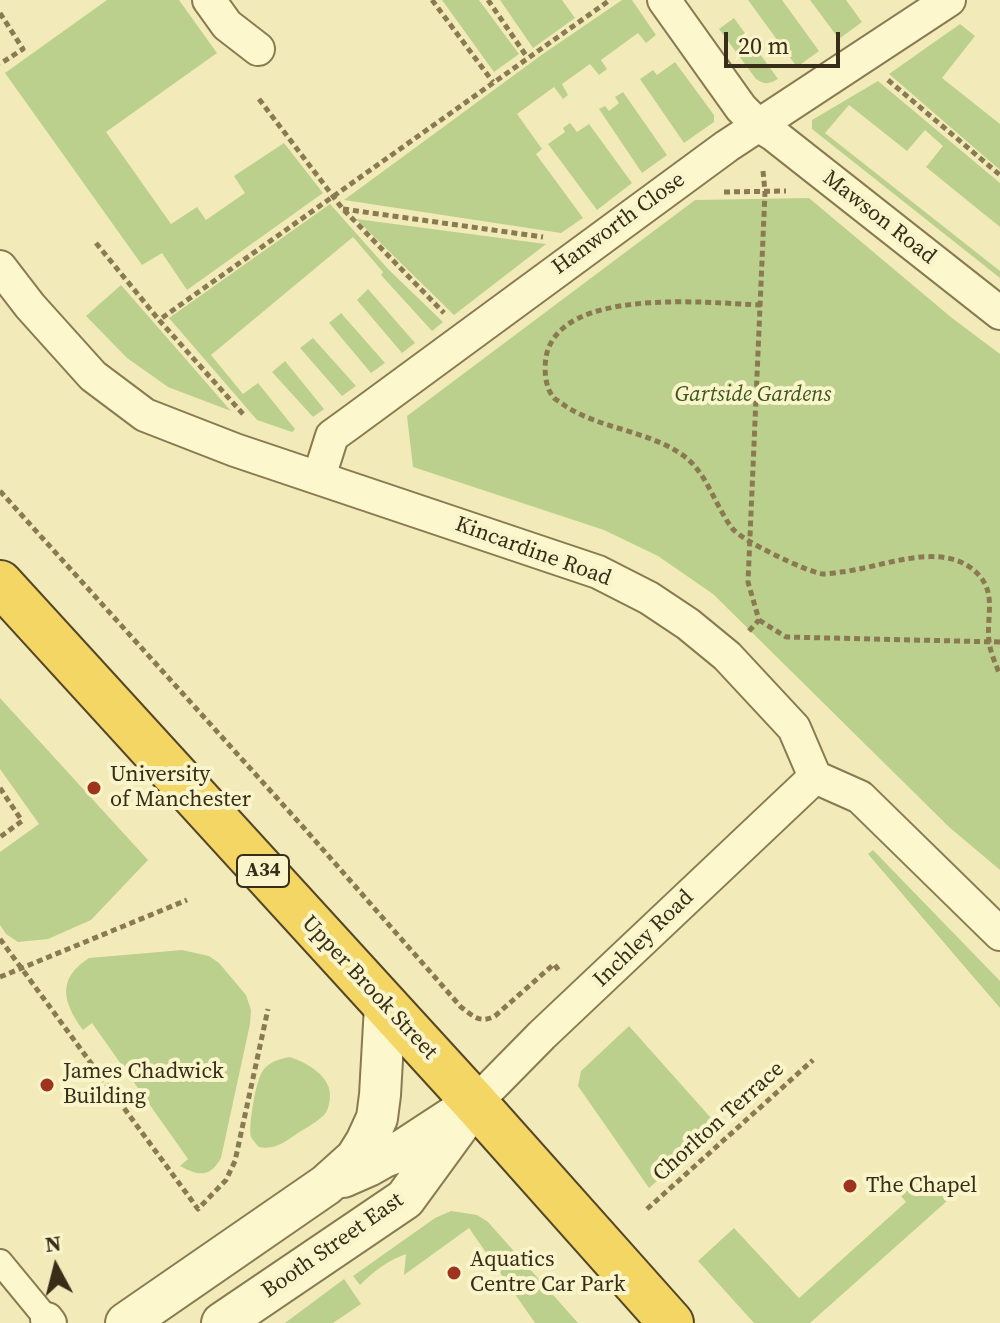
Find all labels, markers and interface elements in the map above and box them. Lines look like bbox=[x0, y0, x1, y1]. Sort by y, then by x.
scale bar bbox=[728, 16, 844, 66]
text: 20 m bbox=[738, 29, 789, 62]
street label: Mawson Road bbox=[817, 166, 941, 270]
street label: Hanworth Close bbox=[547, 167, 691, 281]
park label: Gartside Gardens bbox=[675, 382, 831, 408]
street label: Kincardine Road bbox=[451, 512, 615, 592]
place label: University of Manchester bbox=[110, 762, 251, 814]
marker: University of Manchester bbox=[85, 779, 103, 797]
road number: A34 bbox=[237, 855, 289, 887]
street label: Inchley Road bbox=[588, 885, 700, 993]
street label: Upper Brook Street bbox=[296, 911, 442, 1065]
street label: Chorlton Terrace bbox=[648, 1056, 790, 1188]
place label: James Chadwick Building bbox=[63, 1059, 224, 1110]
marker: James Chadwick Building bbox=[38, 1076, 56, 1094]
place label: The Chapel bbox=[866, 1173, 977, 1199]
marker: The Chapel bbox=[841, 1177, 859, 1195]
street label: Booth Street East bbox=[257, 1187, 409, 1305]
north arrow bbox=[16, 1227, 96, 1307]
text: N bbox=[43, 1227, 63, 1259]
place label: Aquatics Centre Car Park bbox=[470, 1247, 625, 1298]
marker: Aquatics Centre Car Park bbox=[445, 1264, 463, 1282]

